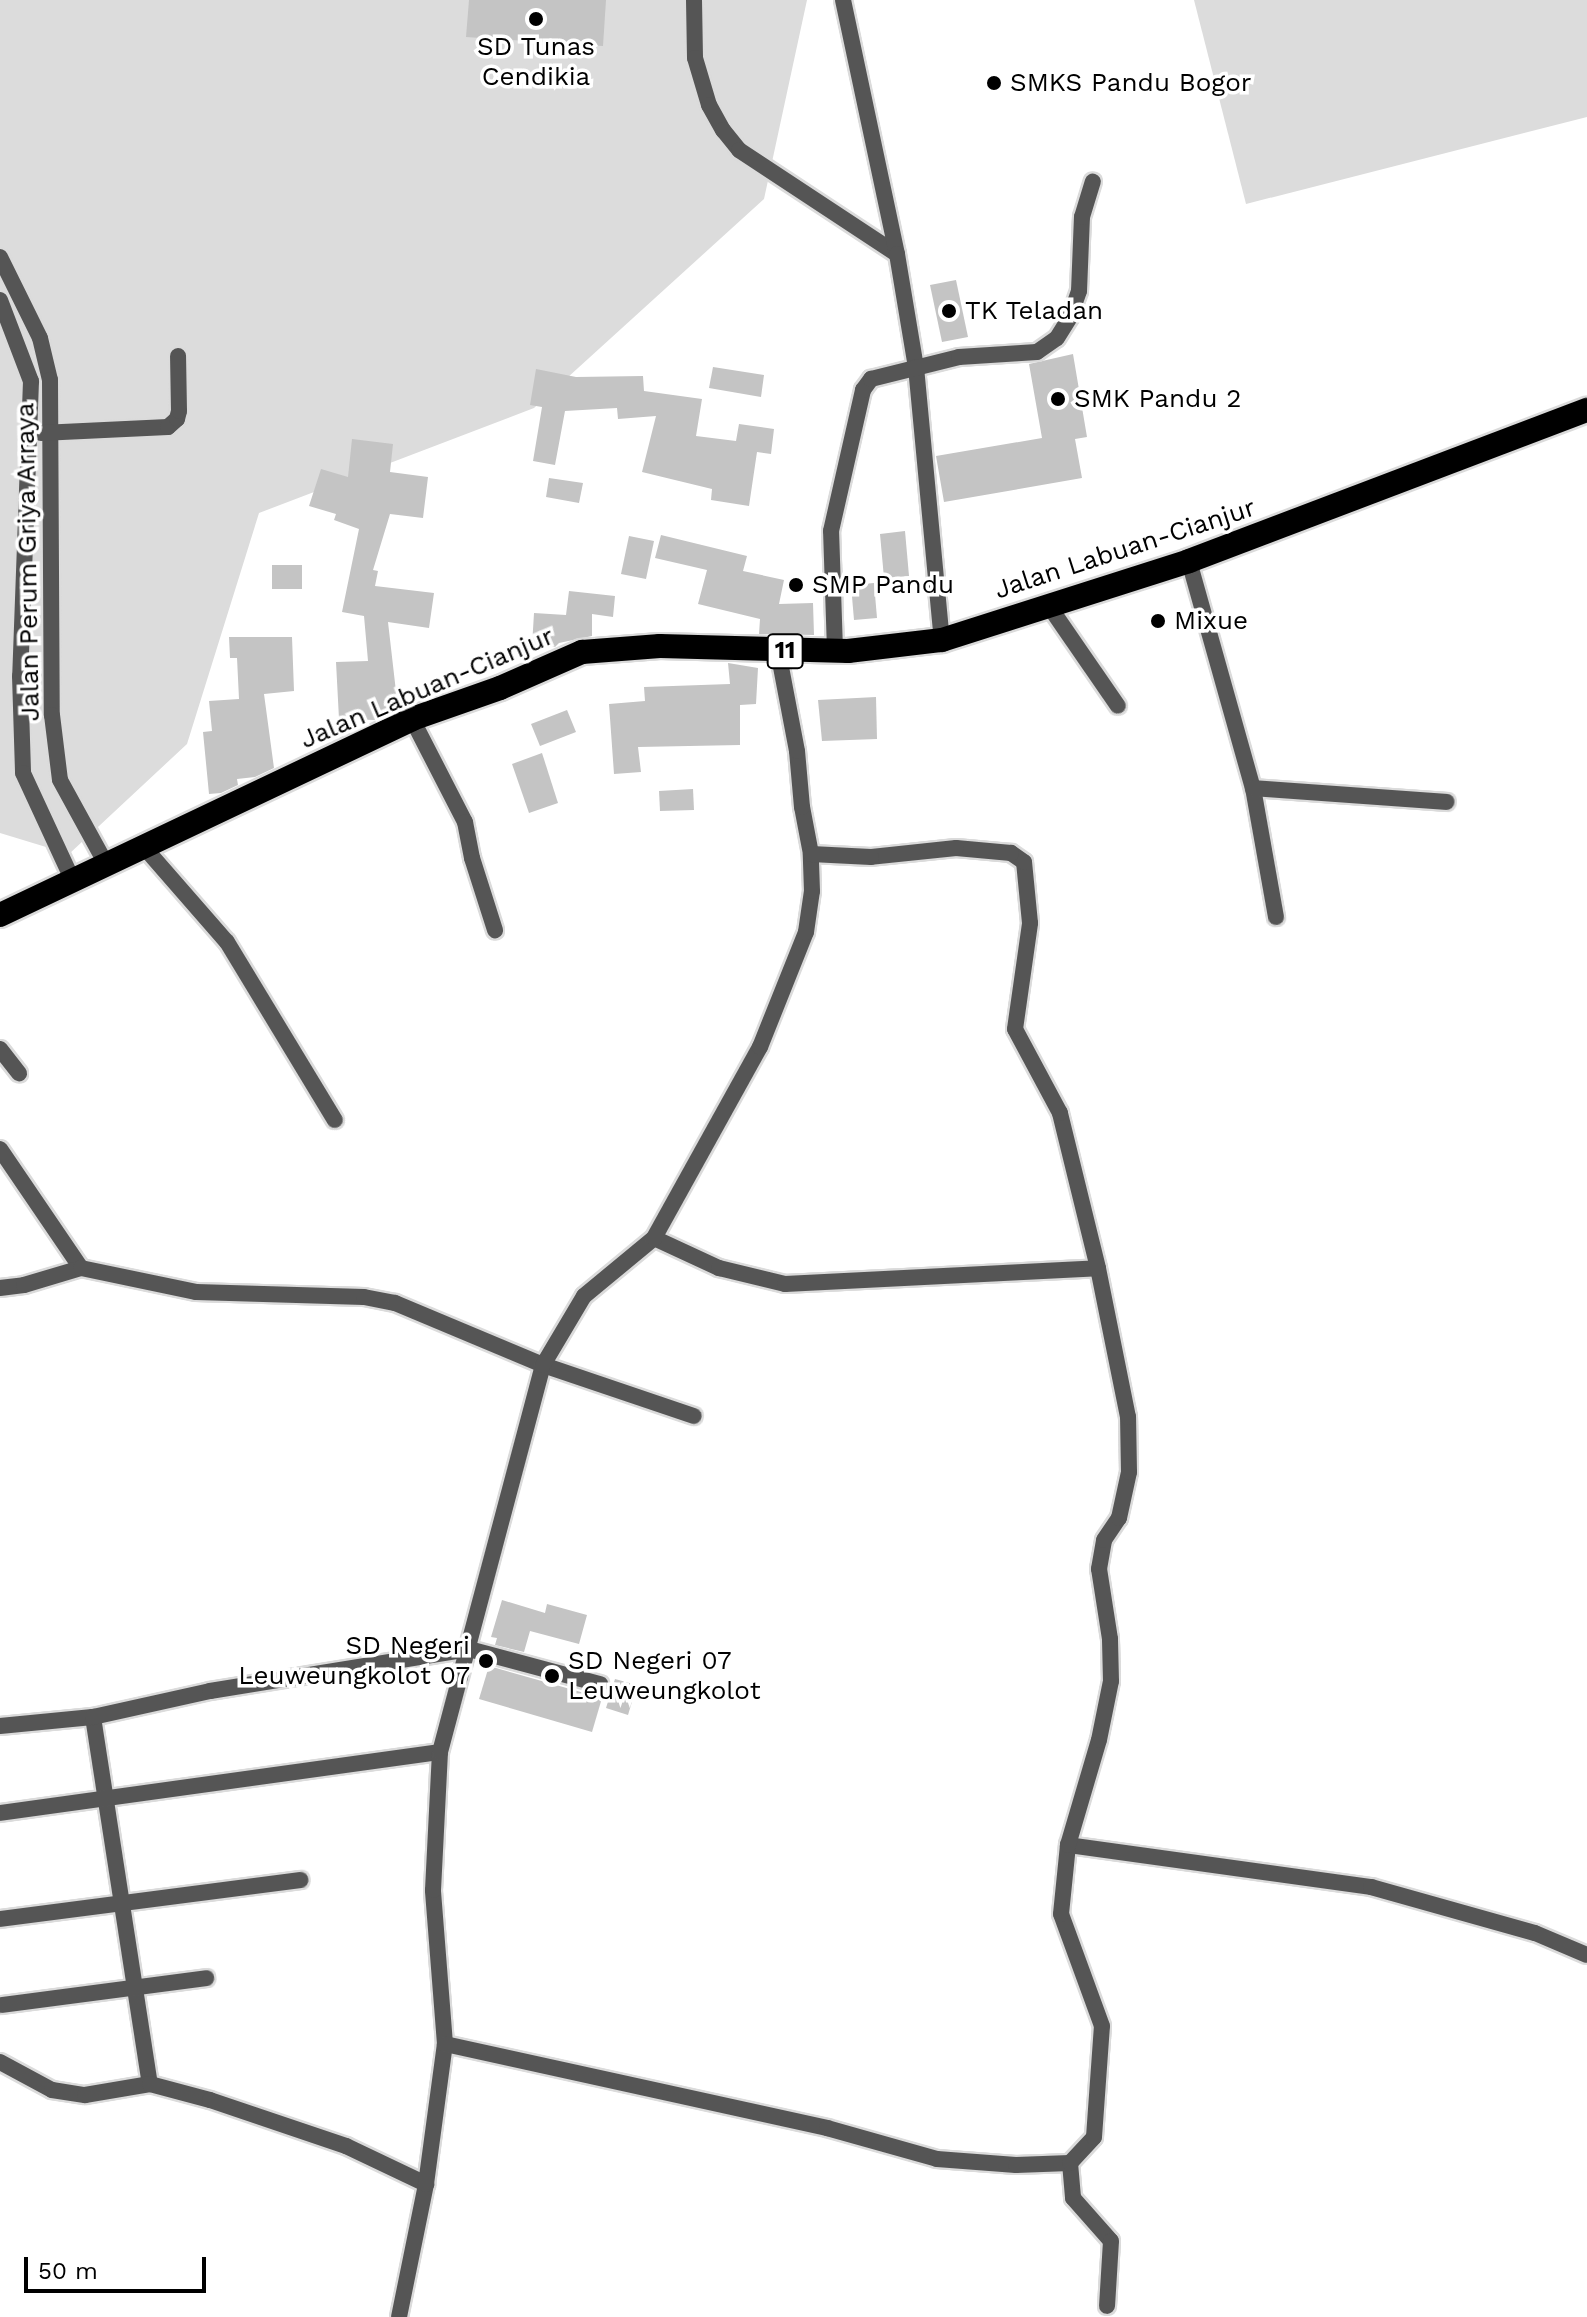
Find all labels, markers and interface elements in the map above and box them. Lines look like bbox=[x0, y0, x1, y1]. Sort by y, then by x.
marker: SD Tunas Cendikia bbox=[527, 10, 545, 28]
place label: SD Tunas Cendikia bbox=[477, 31, 595, 92]
place label: SMKS Pandu Bogor bbox=[1010, 67, 1251, 99]
marker: SMKS Pandu Bogor bbox=[985, 74, 1003, 92]
place label: TK Teladan bbox=[965, 295, 1104, 327]
marker: TK Teladan bbox=[940, 302, 958, 320]
place label: SMK Pandu 2 bbox=[1074, 383, 1242, 415]
marker: SMK Pandu 2 bbox=[1049, 390, 1067, 408]
street label: Jalan Perum Griya Arraya bbox=[10, 402, 46, 722]
street label: Jalan Labuan-Cianjur bbox=[991, 492, 1259, 606]
place label: SMP Pandu bbox=[812, 569, 955, 601]
marker: SMP Pandu bbox=[787, 576, 805, 594]
place label: Mixue bbox=[1174, 605, 1248, 637]
marker: Mixue bbox=[1149, 612, 1167, 630]
street label: Jalan Labuan-Cianjur bbox=[296, 620, 558, 756]
road number: 11 bbox=[765, 631, 805, 671]
place label: SD Negeri Leuweungkolot 07 bbox=[238, 1630, 470, 1692]
place label: SD Negeri 07 Leuweungkolot bbox=[568, 1645, 761, 1706]
marker: SD Negeri Leuweungkolot 07 bbox=[477, 1652, 495, 1670]
marker: SD Negeri 07 Leuweungkolot bbox=[543, 1667, 561, 1685]
scale bar bbox=[28, 2241, 210, 2291]
text: 50 m bbox=[38, 2257, 98, 2285]

